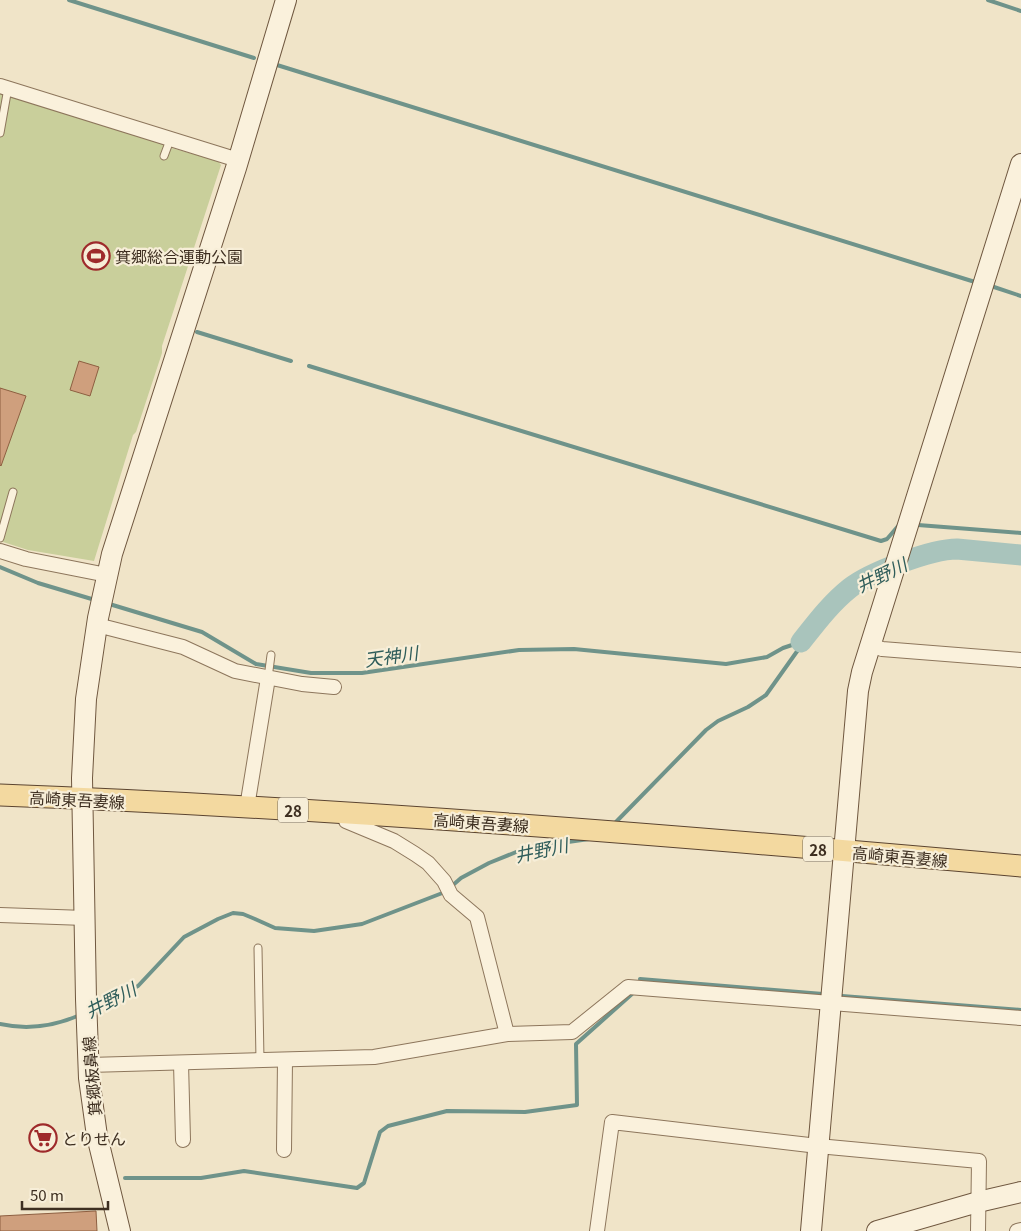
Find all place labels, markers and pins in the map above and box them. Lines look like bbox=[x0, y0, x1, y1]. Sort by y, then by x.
sports icon: 箕郷総合運動公園 bbox=[81, 241, 111, 271]
place label: 箕郷総合運動公園 bbox=[115, 244, 243, 268]
supermarket icon: とりせん bbox=[28, 1123, 58, 1153]
place label: とりせん bbox=[62, 1126, 126, 1150]

